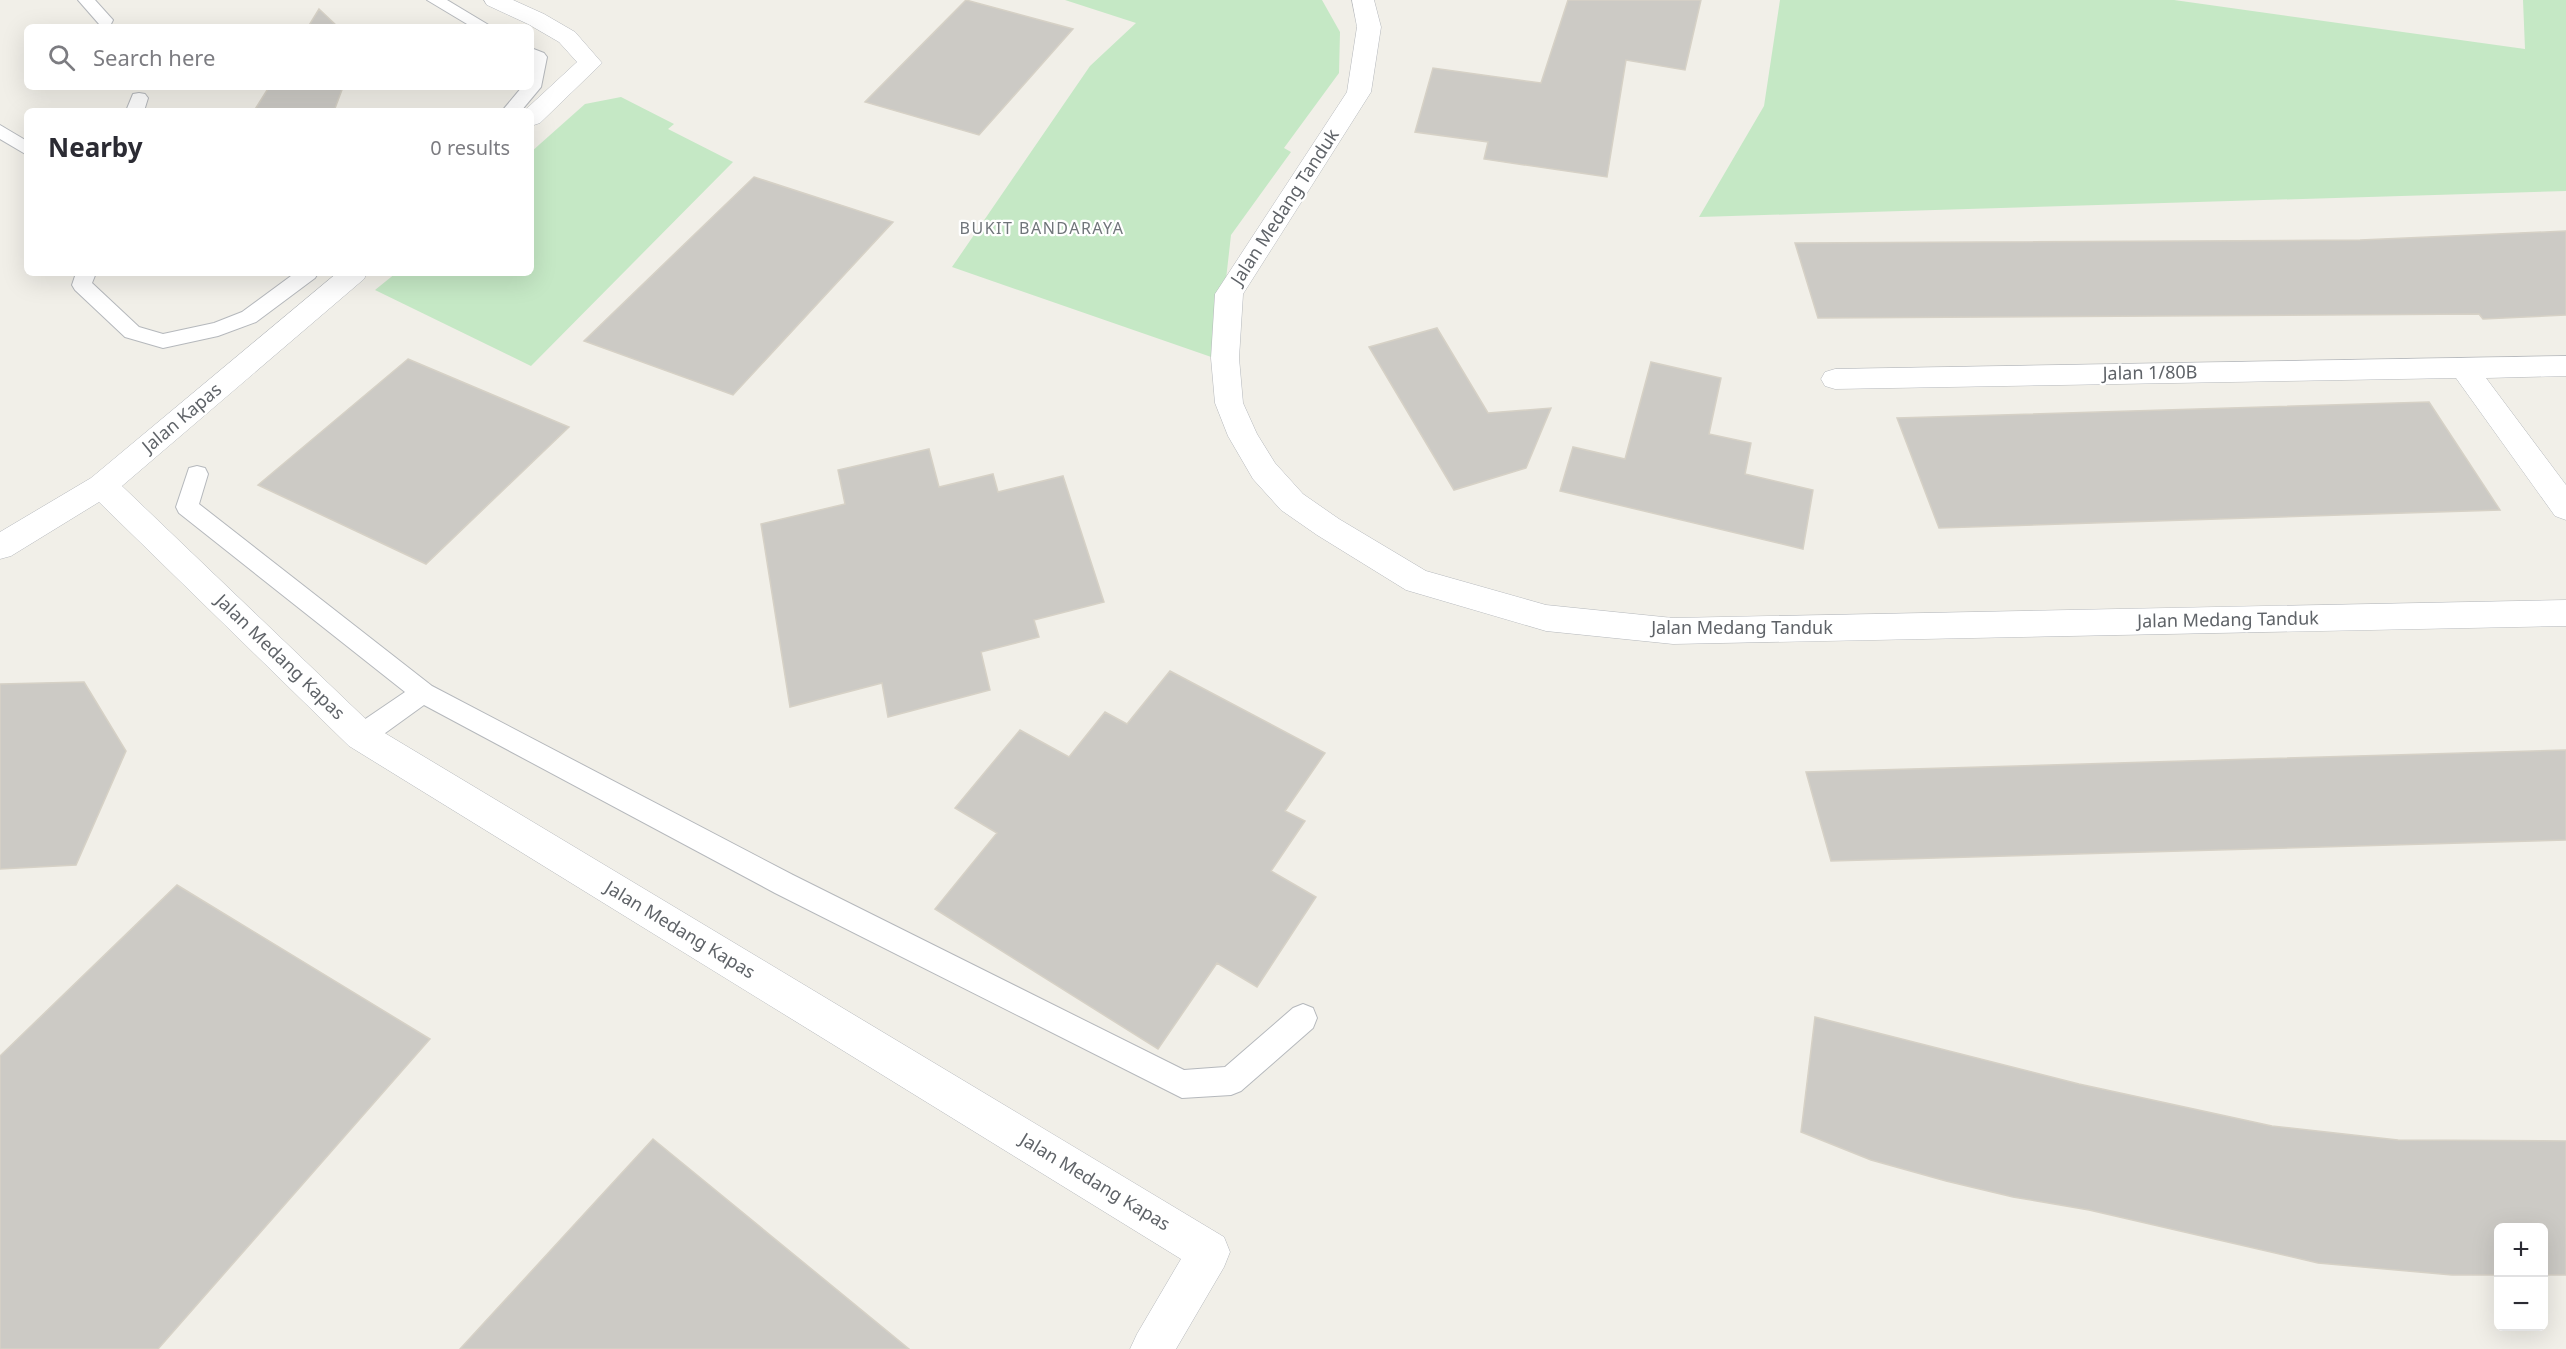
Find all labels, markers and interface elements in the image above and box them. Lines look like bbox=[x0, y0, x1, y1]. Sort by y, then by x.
search box bbox=[24, 24, 534, 90]
icon: search bbox=[45, 41, 78, 74]
text: Search here bbox=[93, 42, 215, 72]
street label: Jalan Medang Tanduk bbox=[1224, 123, 1344, 291]
text: Nearby bbox=[48, 129, 143, 165]
text: 0 results bbox=[430, 134, 510, 161]
district label: BUKIT BANDARAYA bbox=[960, 217, 1124, 239]
street label: Jalan 1/80B bbox=[2100, 359, 2198, 385]
street label: Jalan Kapas bbox=[135, 377, 226, 459]
street label: Jalan Medang Kapas bbox=[209, 587, 351, 724]
street label: Jalan Medang Tanduk bbox=[2135, 605, 2319, 633]
street label: Jalan Medang Tanduk bbox=[1649, 615, 1833, 639]
street label: Jalan Medang Kapas bbox=[599, 874, 760, 983]
street label: Jalan Medang Kapas bbox=[1014, 1126, 1175, 1235]
map controls bbox=[2494, 1223, 2548, 1331]
button: + bbox=[2494, 1223, 2548, 1277]
button: − bbox=[2494, 1277, 2548, 1331]

